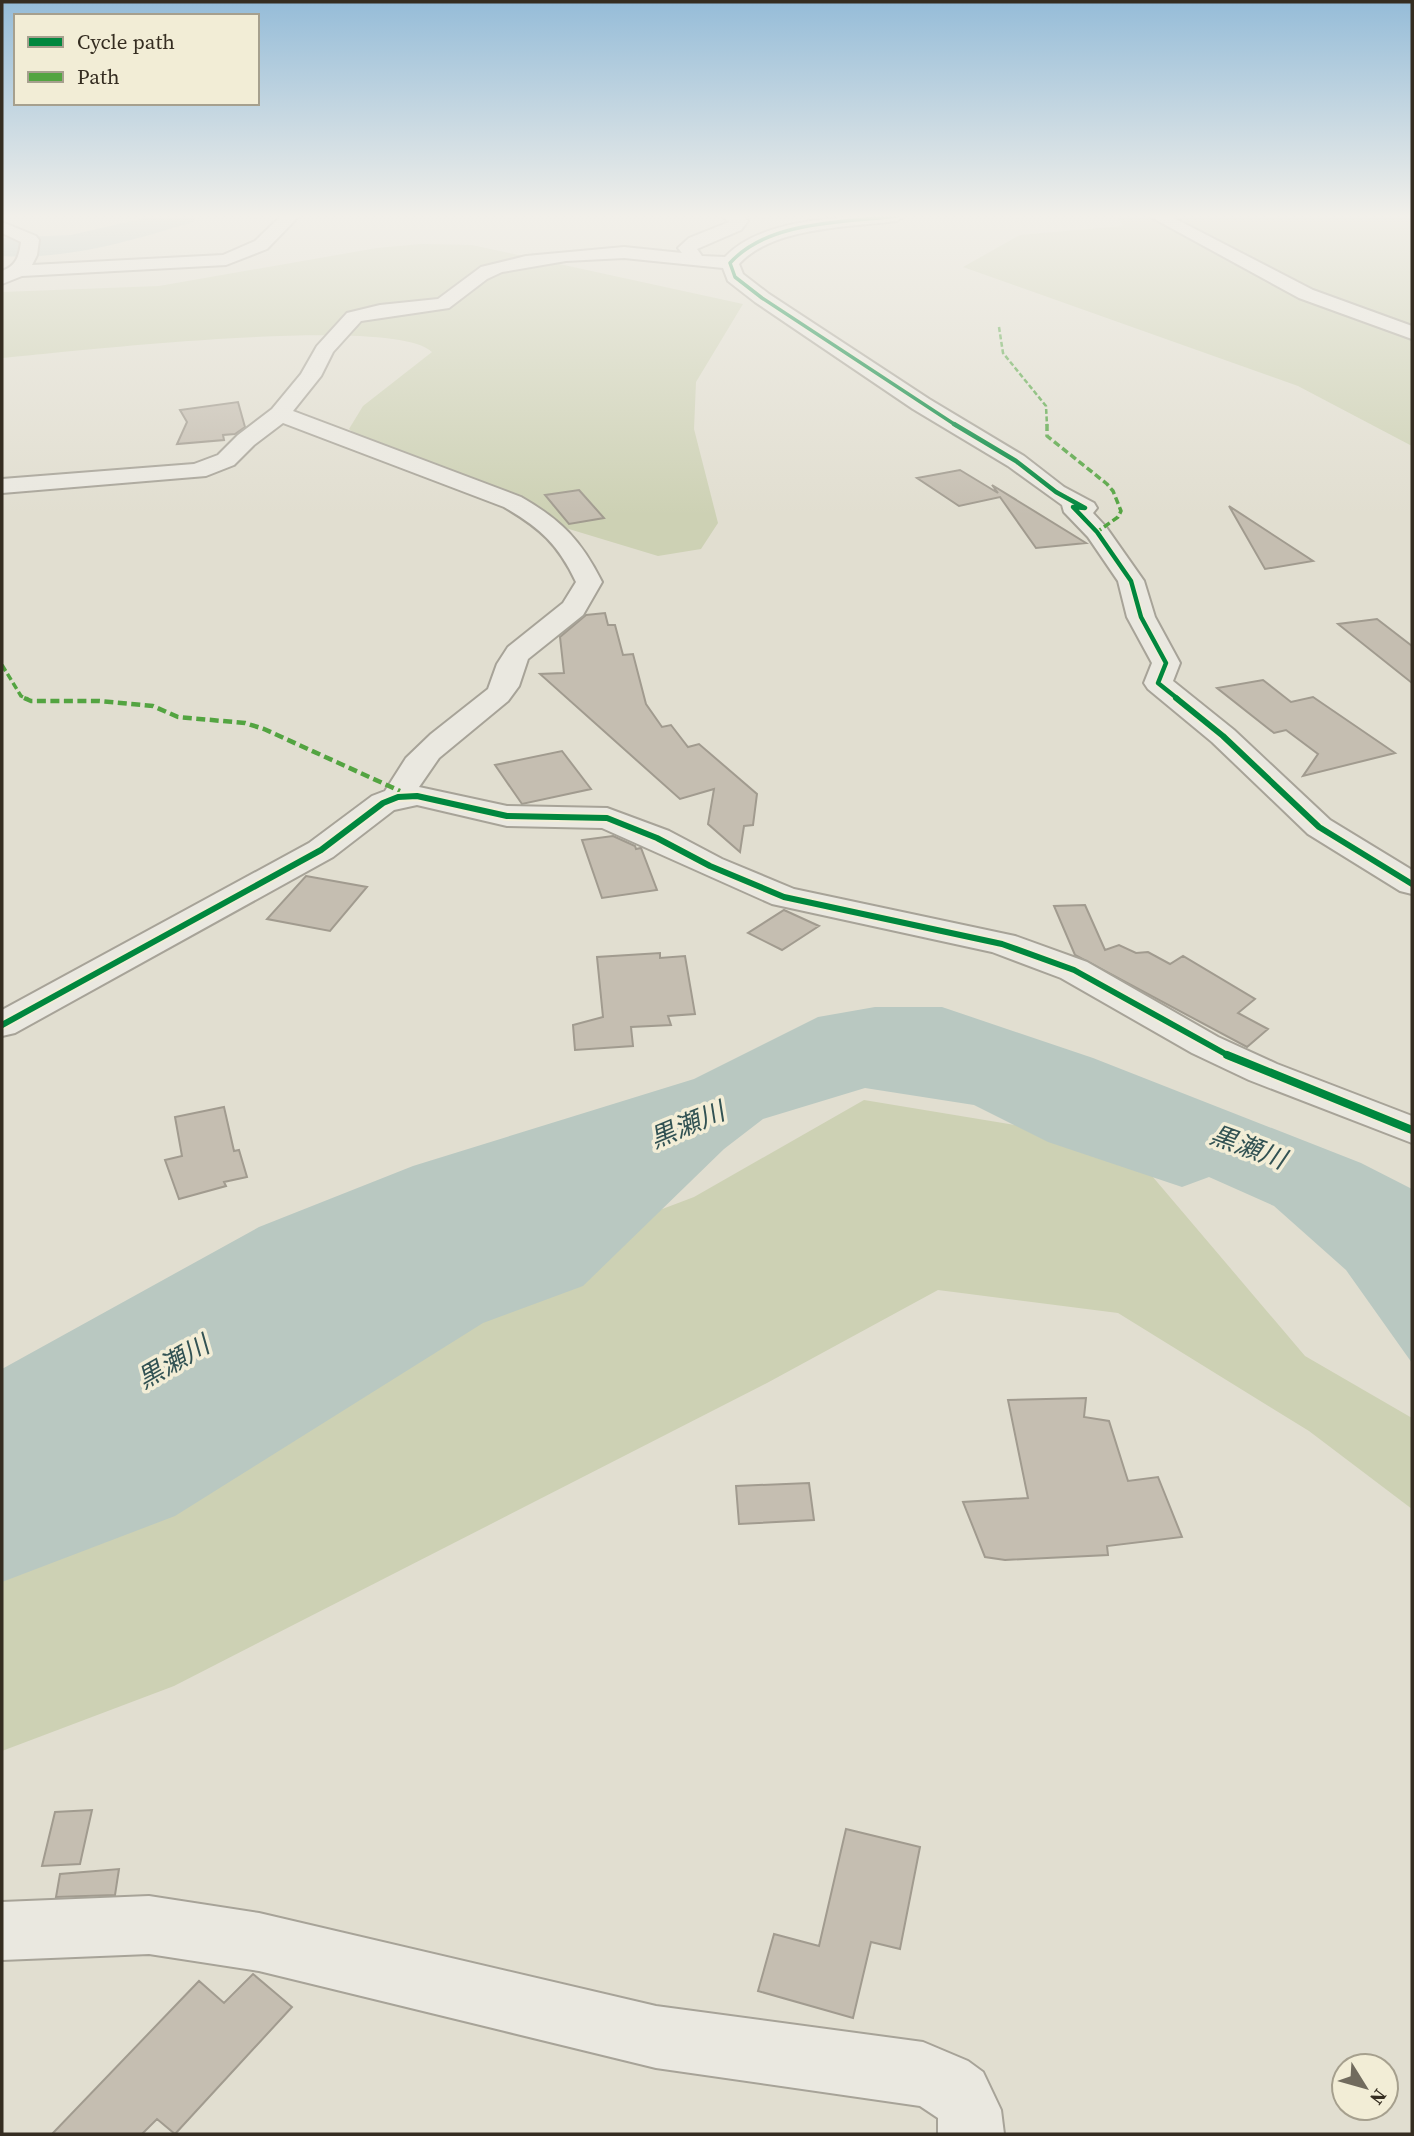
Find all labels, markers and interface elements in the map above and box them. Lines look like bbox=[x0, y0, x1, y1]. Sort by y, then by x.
legend bbox=[14, 14, 259, 105]
text: Cycle path bbox=[77, 27, 175, 56]
text: Path bbox=[77, 62, 120, 91]
water label: 黒瀬川 bbox=[644, 1092, 733, 1157]
water label: 黒瀬川 bbox=[1205, 1117, 1294, 1178]
water label: 黒瀬川 bbox=[130, 1325, 218, 1397]
north arrow bbox=[1330, 2052, 1400, 2122]
text: N bbox=[1364, 2084, 1393, 2111]

